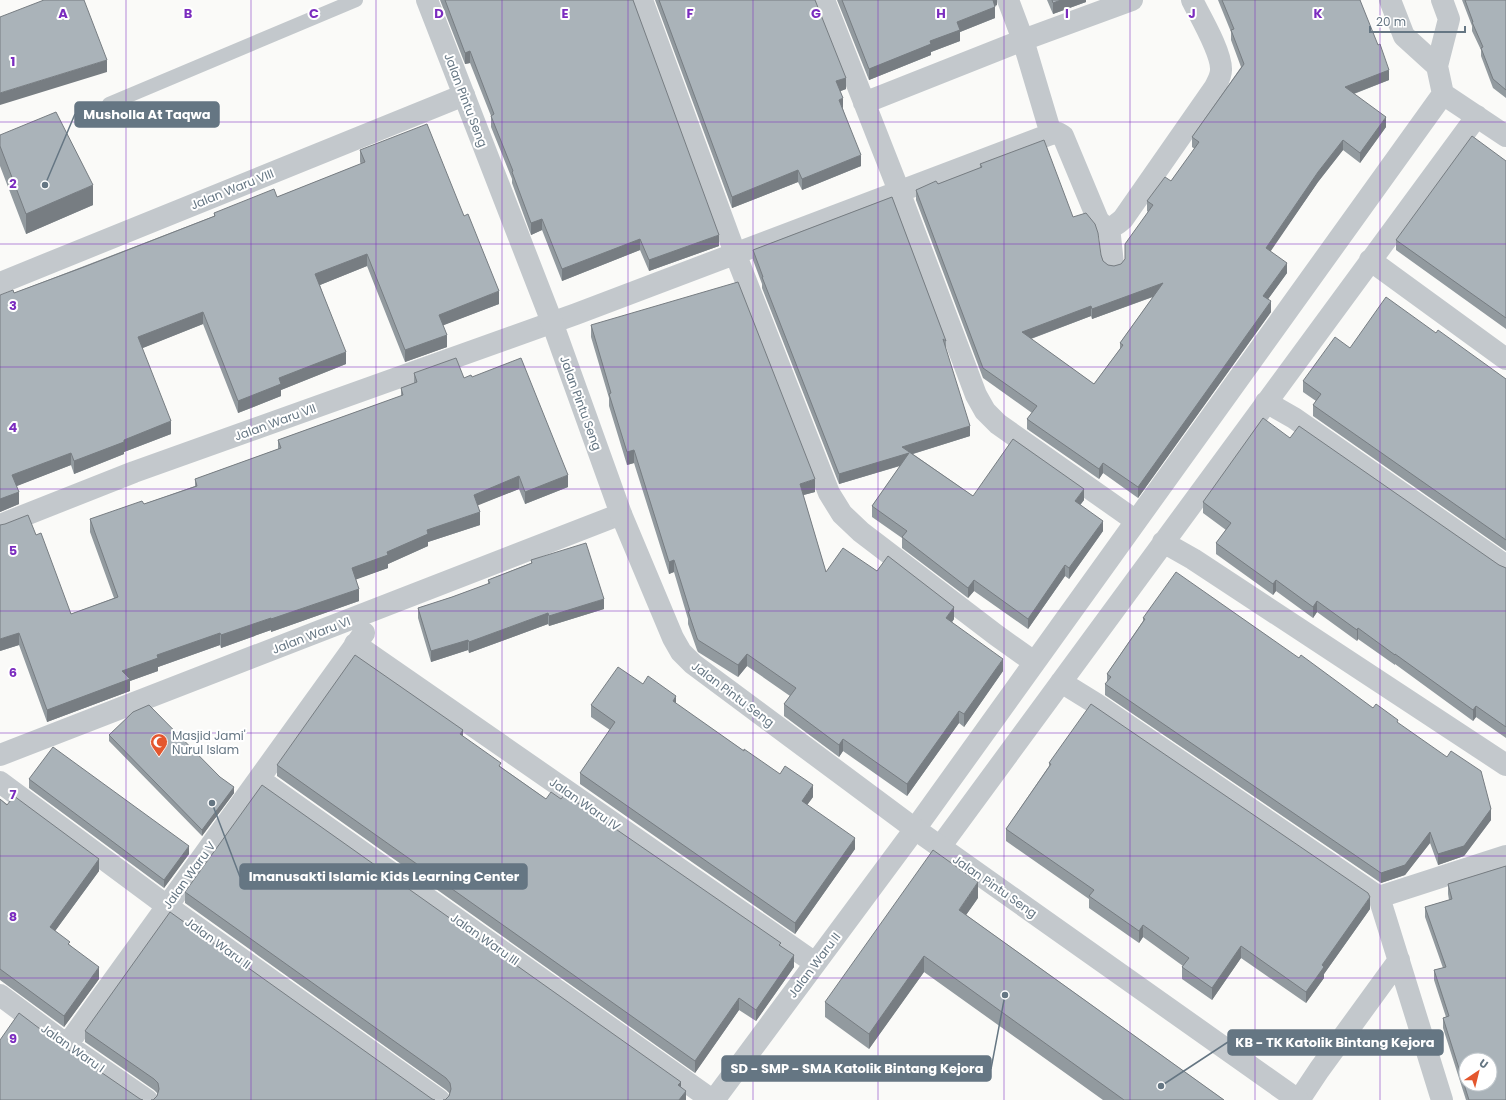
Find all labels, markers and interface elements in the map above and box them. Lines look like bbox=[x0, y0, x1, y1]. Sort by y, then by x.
text: A bbox=[58, 4, 68, 23]
text: B bbox=[184, 4, 193, 23]
text: C bbox=[309, 4, 319, 23]
text: D bbox=[434, 4, 444, 23]
text: E bbox=[561, 4, 569, 23]
text: F bbox=[686, 4, 694, 23]
text: G bbox=[811, 4, 821, 23]
text: H bbox=[936, 4, 946, 23]
text: I bbox=[1065, 4, 1069, 23]
text: J bbox=[1188, 4, 1196, 23]
text: K bbox=[1313, 4, 1323, 23]
scale bar bbox=[1370, 8, 1465, 34]
text: 20 m bbox=[1376, 13, 1406, 30]
street label: Jalan Pintu Seng bbox=[440, 50, 492, 150]
text: 1 bbox=[11, 52, 15, 71]
callout: Musholla At Taqwa bbox=[75, 102, 219, 127]
text: Musholla At Taqwa bbox=[83, 105, 211, 124]
street label: Jalan Waru VIII bbox=[188, 165, 276, 213]
text: 2 bbox=[9, 174, 17, 193]
text: 3 bbox=[9, 296, 17, 315]
street label: Jalan Pintu Seng bbox=[556, 353, 606, 453]
street label: Jalan Waru VII bbox=[232, 399, 318, 445]
text: 4 bbox=[9, 418, 18, 437]
text: 5 bbox=[9, 541, 17, 560]
street label: Jalan Waru VI bbox=[269, 612, 353, 658]
street label: Jalan Pintu Seng bbox=[688, 657, 778, 731]
text: 6 bbox=[9, 663, 17, 682]
place label: Masjid Jami' Nurul Islam bbox=[172, 727, 246, 758]
mosque icon: Masjid Jami' Nurul Islam bbox=[149, 732, 169, 757]
street label: Jalan Waru IV bbox=[546, 773, 624, 835]
text: 7 bbox=[10, 785, 17, 804]
street label: Jalan Waru V bbox=[159, 838, 219, 912]
street label: Jalan Pintu Seng bbox=[949, 850, 1041, 922]
callout: Imanusakti Islamic Kids Learning Center bbox=[240, 864, 527, 889]
text: Imanusakti Islamic Kids Learning Center bbox=[249, 867, 520, 886]
text: 8 bbox=[9, 907, 17, 926]
street label: Jalan Waru III bbox=[447, 909, 523, 969]
street label: Jalan Waru II bbox=[182, 913, 254, 973]
street label: Jalan Waru II bbox=[784, 929, 844, 1001]
street label: Jalan Waru I bbox=[38, 1020, 108, 1076]
text: 9 bbox=[9, 1029, 17, 1048]
callout: KB - TK Katolik Bintang Kejora bbox=[1228, 1030, 1443, 1055]
text: KB - TK Katolik Bintang Kejora bbox=[1235, 1033, 1435, 1052]
north arrow bbox=[1458, 1052, 1498, 1092]
text: U bbox=[1476, 1055, 1492, 1073]
callout: SD - SMP - SMA Katolik Bintang Kejora bbox=[722, 1056, 991, 1081]
text: SD - SMP - SMA Katolik Bintang Kejora bbox=[731, 1059, 984, 1078]

